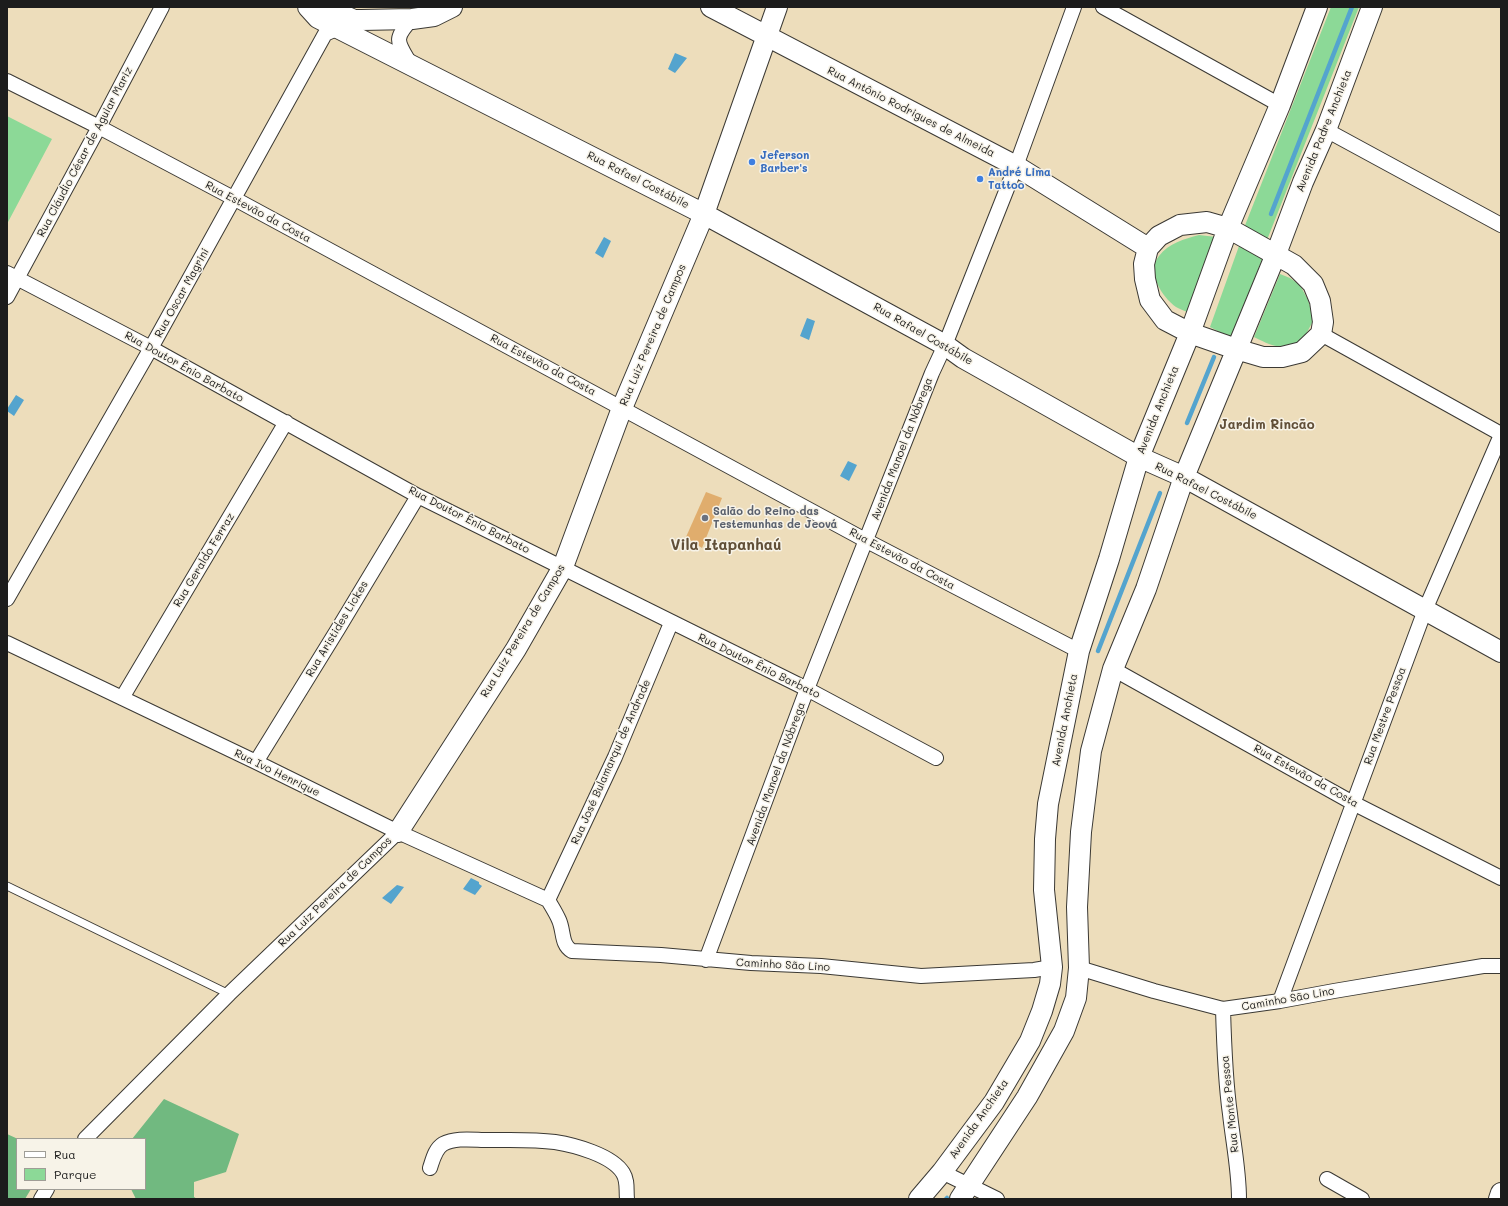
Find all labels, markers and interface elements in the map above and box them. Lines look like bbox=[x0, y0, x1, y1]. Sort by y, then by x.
street label: Rua Antônio Rodrigues de Almeida bbox=[825, 64, 997, 160]
street label: Rua Cláudio César de Aguiar Mariz bbox=[34, 65, 136, 239]
street label: Avenida Padre Anchieta bbox=[1293, 68, 1355, 194]
street label: Rua Rafael Costábile bbox=[585, 148, 691, 212]
place label: Jeferson Barber's bbox=[760, 149, 809, 175]
marker: Jeferson Barber's bbox=[747, 157, 757, 167]
place label: André Lima Tattoo bbox=[988, 166, 1051, 192]
marker: André Lima Tattoo bbox=[975, 174, 985, 184]
street label: Rua Estevão da Costa bbox=[203, 179, 313, 245]
street label: Rua Oscar Magrini bbox=[152, 246, 212, 340]
street label: Rua Luiz Pereira de Campos bbox=[617, 262, 689, 408]
street label: Rua Rafael Costábile bbox=[871, 300, 975, 368]
street label: Rua Doutor Ênio Barbato bbox=[122, 329, 246, 405]
street label: Rua Estevão da Costa bbox=[488, 332, 598, 398]
street label: Avenida Anchieta bbox=[1134, 364, 1182, 456]
street label: Avenida Manoel da Nóbrega bbox=[869, 376, 935, 522]
district label: Jardim Rincão bbox=[1219, 417, 1315, 433]
street label: Rua Rafael Costábile bbox=[1153, 459, 1259, 523]
street label: Rua Doutor Ênio Barbato bbox=[406, 484, 532, 556]
place label: Salão do Reino das Testemunhas de Jeová bbox=[713, 505, 837, 531]
street label: Rua Geraldo Ferraz bbox=[171, 511, 237, 609]
marker: Salão do Reino das Testemunhas de Jeová bbox=[700, 513, 710, 523]
street label: Rua Estevão da Costa bbox=[847, 526, 957, 592]
district label: Vila Itapanhaú bbox=[671, 536, 781, 554]
street label: Rua Luiz Pereira de Campos bbox=[478, 562, 568, 700]
street label: Rua Aristides Lickes bbox=[303, 579, 371, 679]
street label: Rua Doutor Ênio Barbato bbox=[696, 631, 822, 701]
street label: Rua Mestre Pessoa bbox=[1361, 666, 1409, 766]
street label: Avenida Anchieta bbox=[1050, 673, 1080, 767]
street label: Rua José Bulamarqui de Andrade bbox=[568, 677, 654, 847]
street label: Avenida Manoel da Nóbrega bbox=[744, 700, 808, 848]
street label: Rua Estevão da Costa bbox=[1251, 742, 1361, 810]
street label: Rua Ivo Henrique bbox=[232, 747, 322, 799]
street label: Rua Luiz Pereira de Campos bbox=[275, 834, 395, 950]
street label: Caminho São Lino bbox=[736, 956, 830, 974]
street label: Caminho São Lino bbox=[1241, 984, 1335, 1014]
street label: Rua Monte Pessoa bbox=[1218, 1055, 1242, 1153]
street label: Avenida Anchieta bbox=[947, 1077, 1011, 1161]
legend bbox=[16, 1138, 146, 1190]
text: Rua bbox=[54, 1146, 76, 1162]
text: Parque bbox=[54, 1166, 97, 1182]

